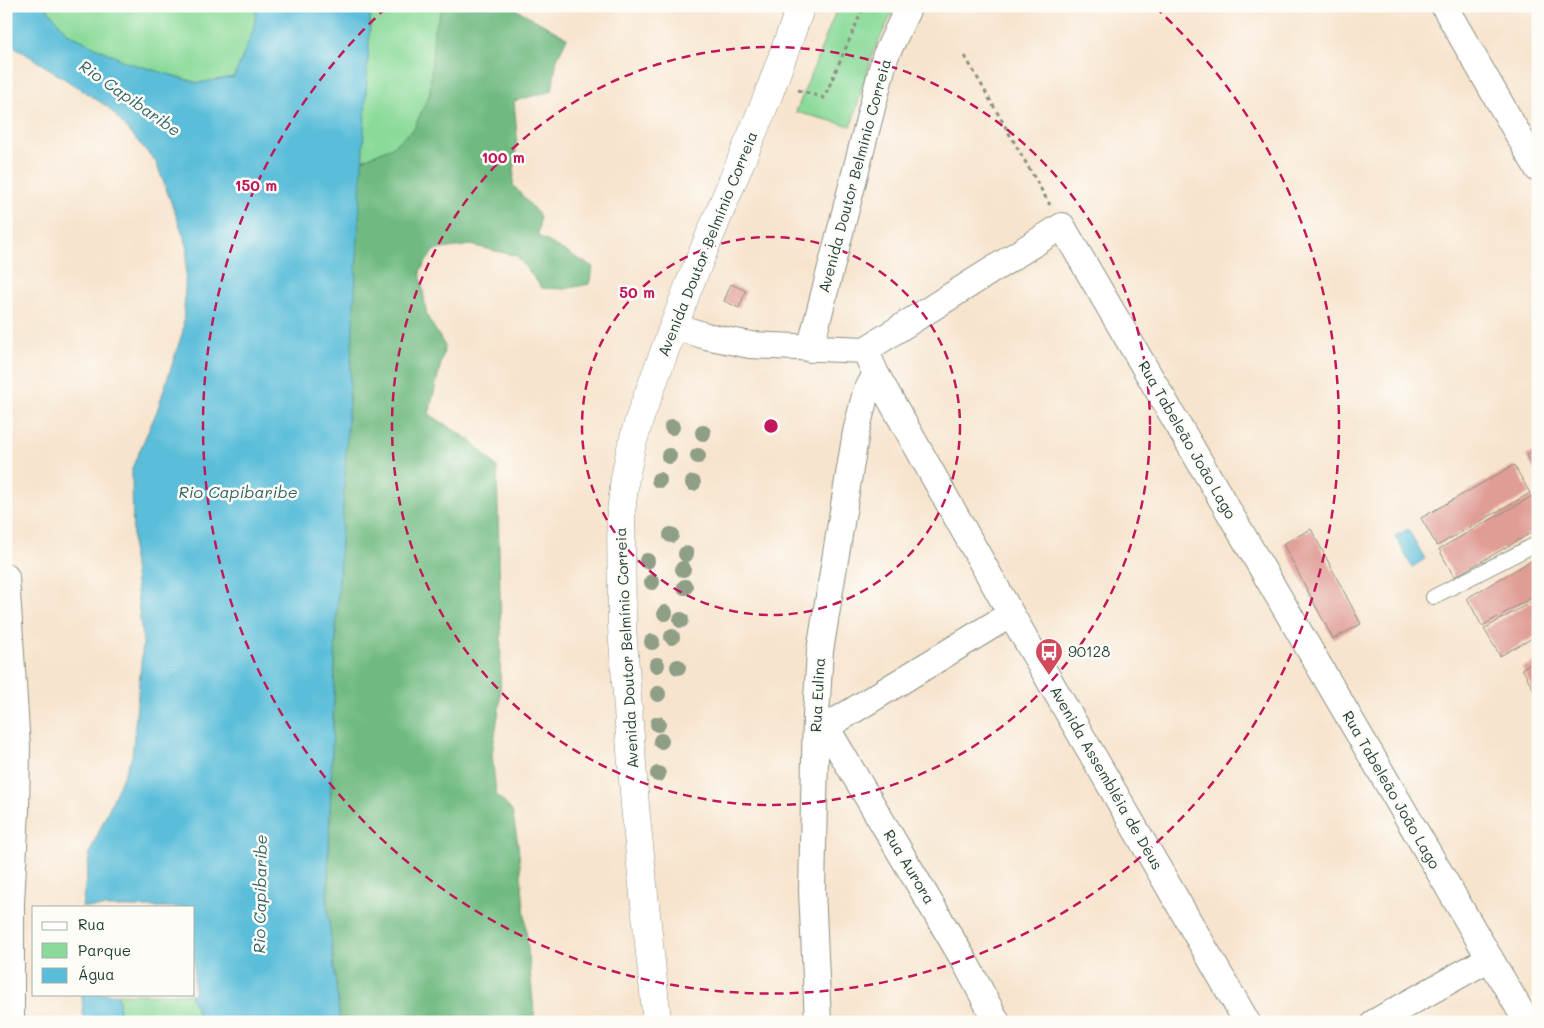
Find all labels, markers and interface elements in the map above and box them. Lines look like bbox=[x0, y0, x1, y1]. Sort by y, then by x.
water label: Rio Capibaribe bbox=[75, 55, 185, 140]
street label: Avenida Doutor Belminio Correia bbox=[813, 57, 895, 295]
street label: Avenida Doutor Belmínio Correia bbox=[653, 128, 762, 359]
text: 100 m bbox=[481, 147, 525, 167]
text: 150 m bbox=[235, 175, 277, 195]
text: 50 m bbox=[619, 282, 655, 302]
street label: Rua Tabeleão João Lago bbox=[1134, 357, 1241, 522]
centre of rings bbox=[762, 417, 780, 435]
water label: Rio Capibaribe bbox=[178, 481, 298, 502]
street label: Avenida Doutor Belmínio Correia bbox=[610, 527, 642, 769]
bus stop icon: 90128 bbox=[1034, 637, 1064, 676]
place label: 90128 bbox=[1068, 641, 1110, 661]
street label: Rua Eulina bbox=[805, 657, 829, 733]
street label: Avenida Assembléia de Deus bbox=[1046, 682, 1168, 873]
street label: Rua Tabeleão João Lago bbox=[1338, 707, 1445, 872]
street label: Rua Aurora bbox=[880, 825, 940, 908]
water label: Rio Capibaribe bbox=[248, 834, 271, 954]
legend bbox=[32, 906, 195, 996]
text: Rua bbox=[78, 914, 105, 934]
text: Parque bbox=[78, 940, 131, 960]
text: Água bbox=[78, 964, 115, 984]

